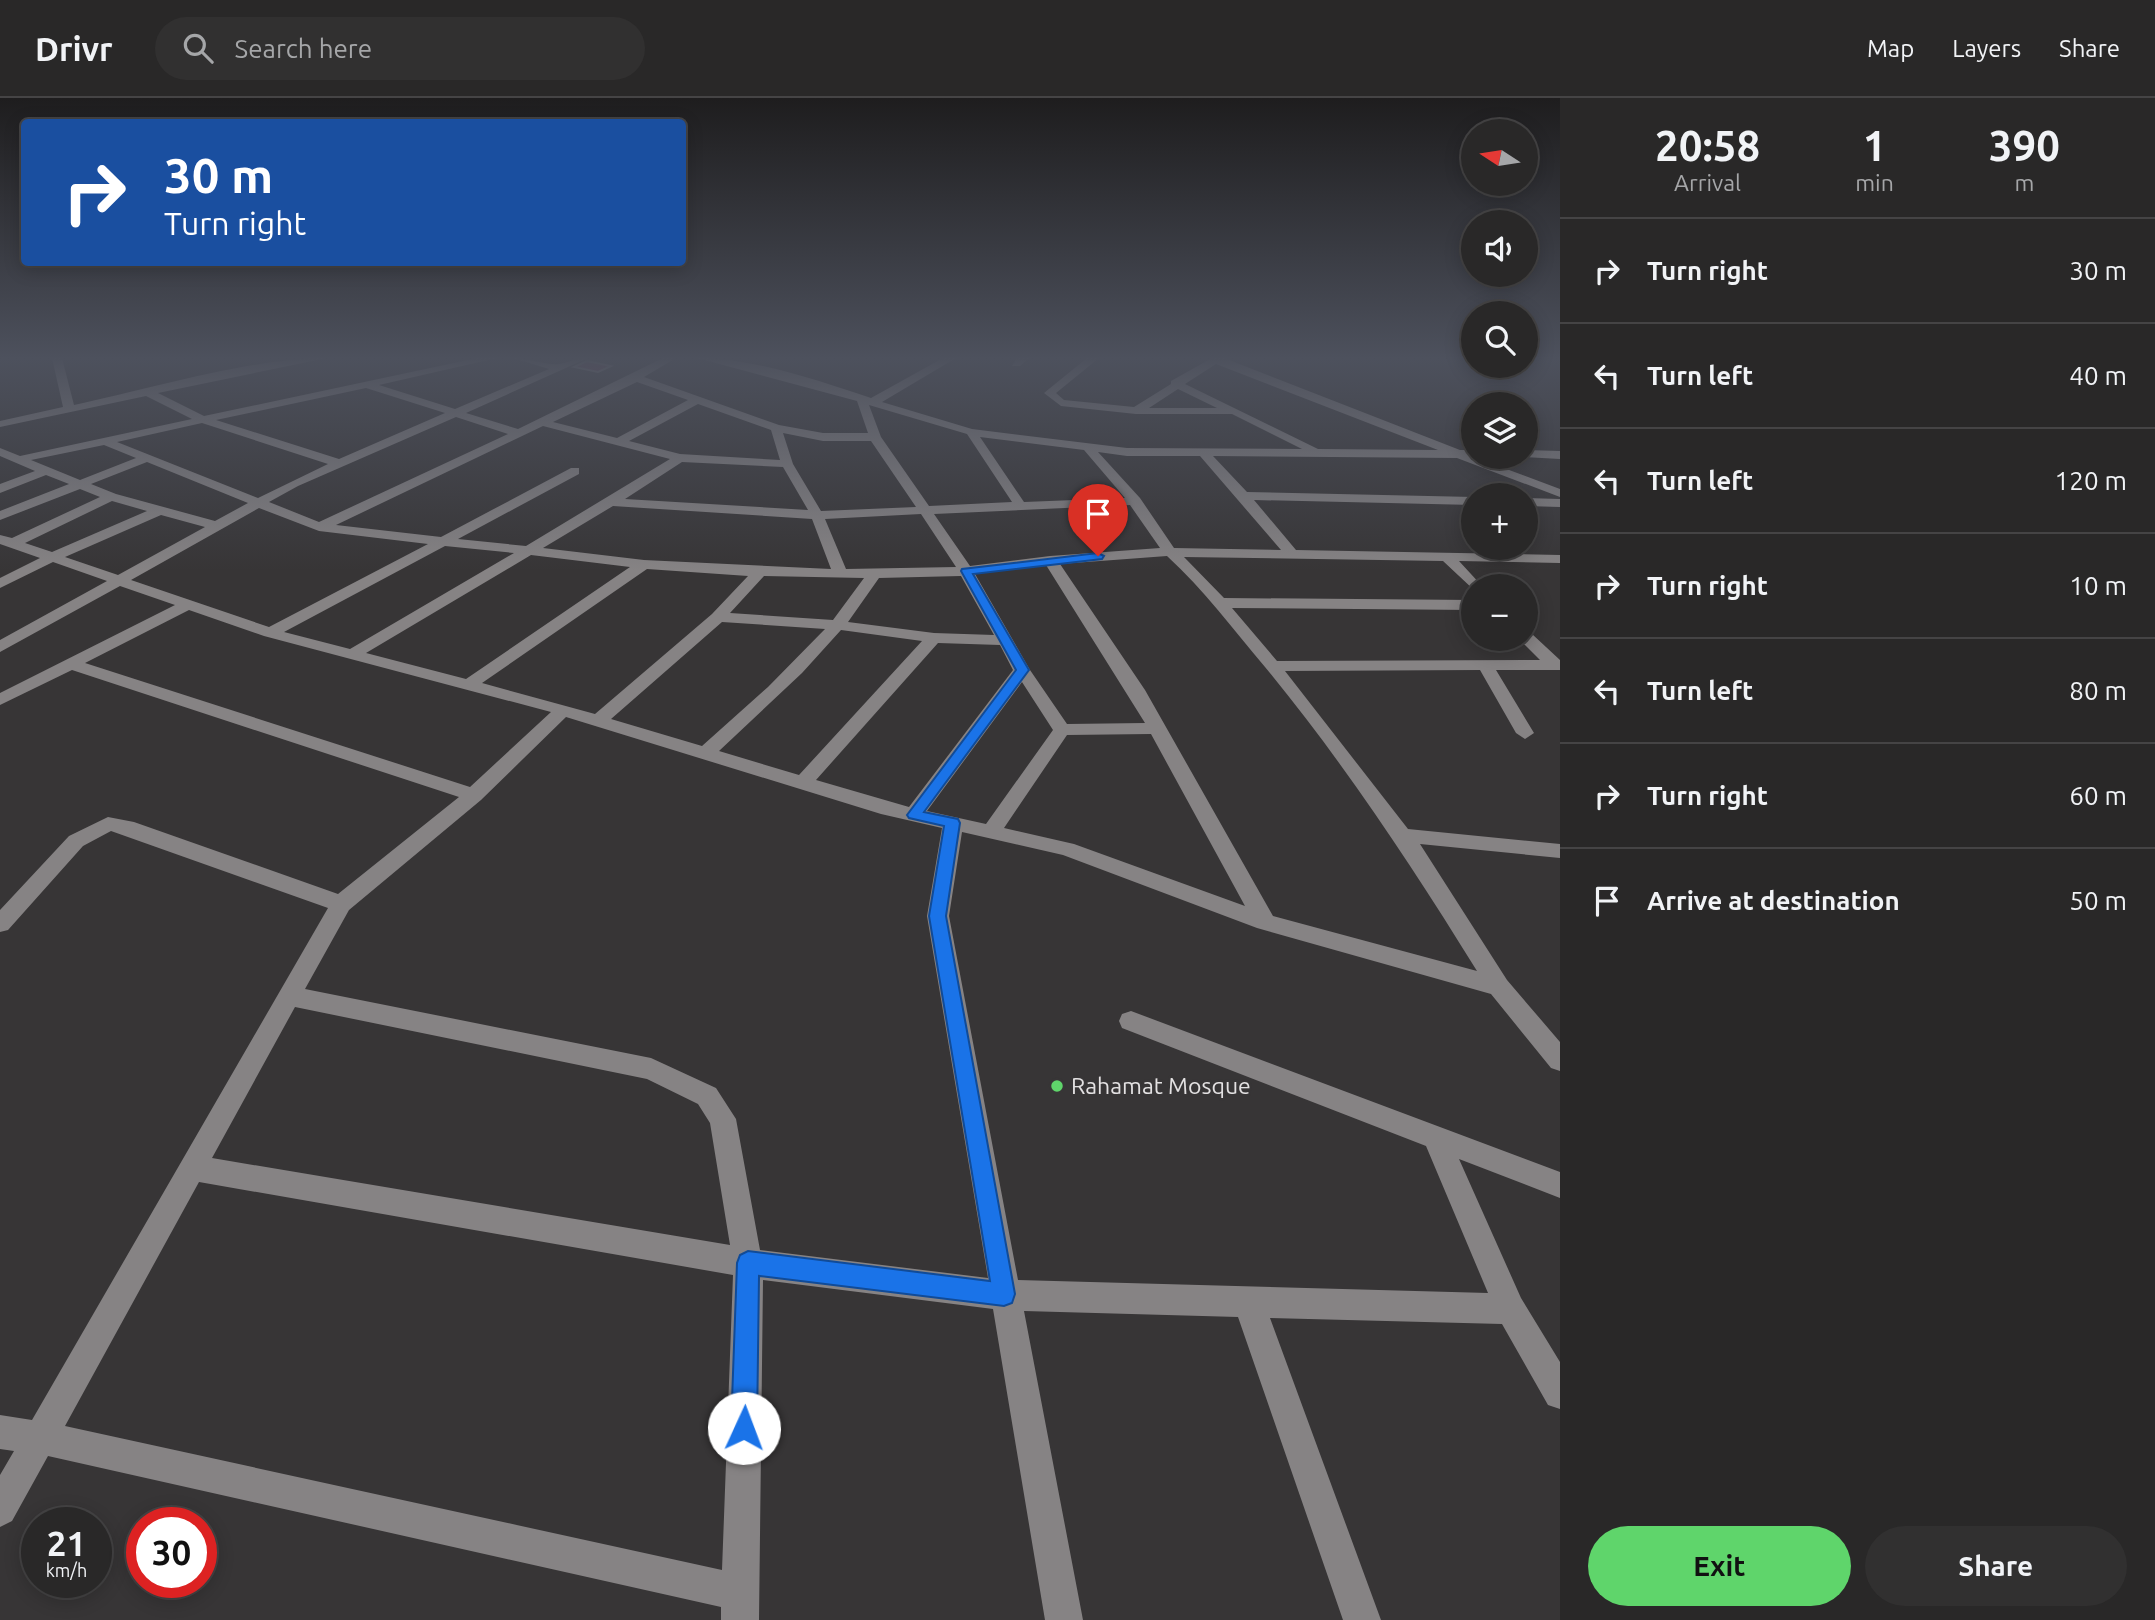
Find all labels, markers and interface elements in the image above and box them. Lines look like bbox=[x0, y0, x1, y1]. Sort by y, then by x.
search box bbox=[155, 17, 645, 80]
icon: search bbox=[179, 29, 217, 67]
text: Drivr bbox=[35, 30, 113, 67]
text: Search here bbox=[235, 34, 372, 63]
text: Map bbox=[1867, 35, 1914, 62]
text: Layers bbox=[1952, 35, 2021, 62]
text: Share bbox=[2059, 35, 2120, 62]
north arrow bbox=[1461, 119, 1538, 196]
map controls bbox=[1461, 119, 1538, 651]
text: 20:58 bbox=[1655, 122, 1760, 169]
text: 1 bbox=[1863, 122, 1886, 169]
text: 390 bbox=[1989, 122, 2060, 169]
icon: right bbox=[49, 147, 140, 238]
text: 30 m bbox=[164, 147, 273, 202]
text: Arrival bbox=[1674, 170, 1741, 195]
text: min bbox=[1855, 170, 1894, 195]
text: m bbox=[2014, 170, 2034, 195]
text: Turn right bbox=[164, 205, 306, 241]
button: sound bbox=[1461, 210, 1538, 287]
icon: right bbox=[1588, 252, 1626, 290]
text: Turn right bbox=[1647, 256, 1768, 285]
text: 30 m bbox=[2069, 256, 2127, 285]
button: search bbox=[1461, 301, 1538, 378]
icon: left bbox=[1588, 357, 1626, 395]
text: Turn left bbox=[1647, 361, 1753, 390]
text: 40 m bbox=[2069, 361, 2127, 390]
button: layers bbox=[1461, 392, 1538, 469]
icon: left bbox=[1588, 462, 1626, 500]
text: Turn left bbox=[1647, 466, 1753, 495]
text: 120 m bbox=[2055, 466, 2127, 495]
button: + bbox=[1461, 483, 1538, 560]
pin bbox=[1068, 484, 1128, 556]
icon: arrive bbox=[1079, 495, 1117, 533]
icon: right bbox=[1588, 567, 1626, 605]
text: Turn right bbox=[1647, 571, 1768, 600]
text: 10 m bbox=[2069, 571, 2127, 600]
button: − bbox=[1461, 574, 1538, 651]
icon: left bbox=[1588, 672, 1626, 710]
text: Turn left bbox=[1647, 676, 1753, 705]
text: 80 m bbox=[2069, 676, 2127, 705]
icon: right bbox=[1588, 777, 1626, 815]
text: Turn right bbox=[1647, 781, 1768, 810]
text: 60 m bbox=[2069, 781, 2127, 810]
icon: arrive bbox=[1588, 882, 1626, 920]
text: Arrive at destination bbox=[1647, 886, 1900, 915]
text: 50 m bbox=[2069, 886, 2127, 915]
place label: Rahamat Mosque bbox=[1071, 1073, 1251, 1098]
marker: Rahamat Mosque bbox=[1049, 1078, 1065, 1094]
position arrow bbox=[707, 1391, 781, 1465]
speed limit sign: 30 bbox=[126, 1507, 217, 1598]
text: 21 bbox=[47, 1523, 86, 1563]
button: Exit bbox=[1588, 1526, 1851, 1606]
button: Share bbox=[1865, 1526, 2127, 1606]
text: km/h bbox=[46, 1560, 87, 1580]

